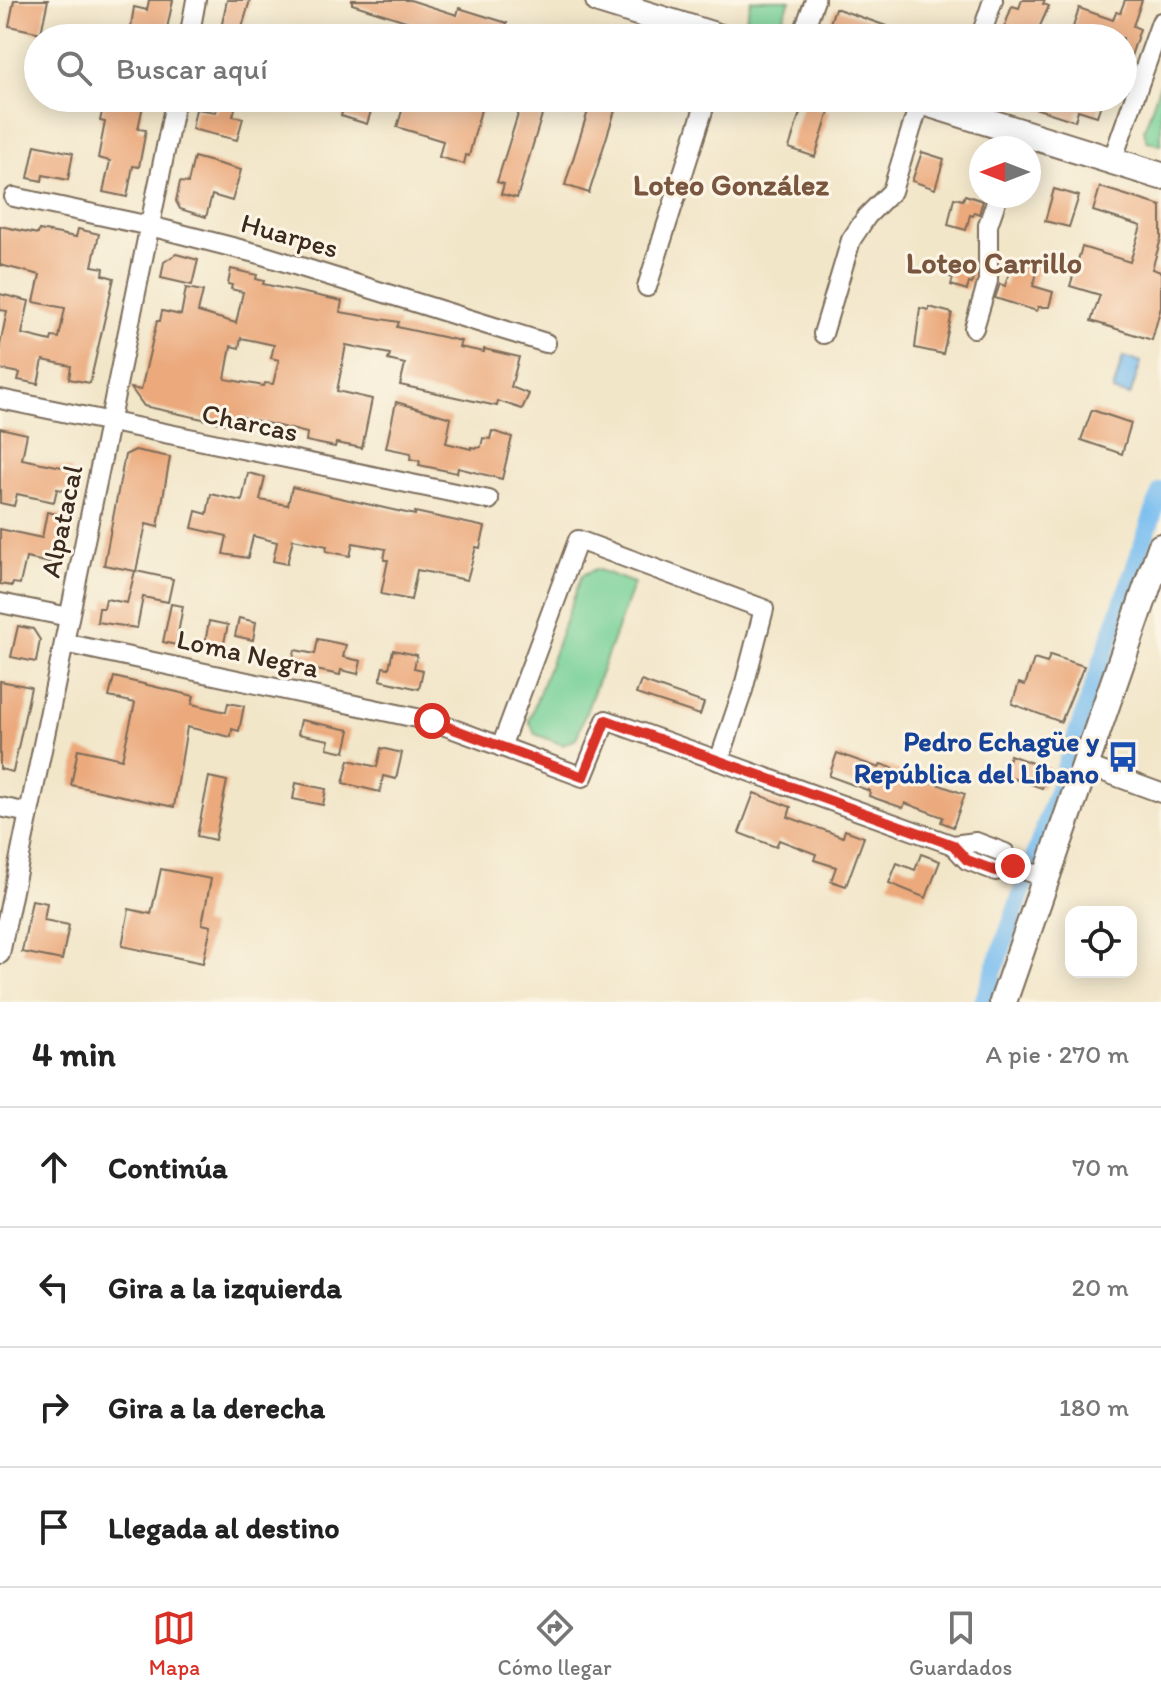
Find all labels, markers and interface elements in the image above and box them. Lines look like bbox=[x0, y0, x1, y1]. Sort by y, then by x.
search box bbox=[24, 24, 1137, 112]
icon: search bbox=[52, 46, 96, 90]
text: Buscar aquí bbox=[116, 50, 268, 87]
north arrow bbox=[969, 136, 1041, 208]
district label: Loteo González bbox=[633, 166, 829, 203]
street label: Huarpes bbox=[237, 205, 343, 265]
district label: Loteo Carrillo bbox=[906, 244, 1082, 281]
street label: Charcas bbox=[199, 395, 301, 449]
street label: Alpatacal bbox=[33, 462, 90, 580]
street label: Loma Negra bbox=[174, 621, 323, 685]
route start bbox=[414, 703, 450, 739]
place label: Pedro Echagüe y República del Líbano bbox=[854, 724, 1100, 790]
bus stop icon: Pedro Echagüe y República del Líbano bbox=[1106, 740, 1140, 774]
route end bbox=[995, 848, 1031, 884]
map controls bbox=[1065, 906, 1137, 978]
button: locate bbox=[1065, 906, 1137, 978]
text: 4 min bbox=[32, 1034, 116, 1075]
text: A pie · 270 m bbox=[986, 1038, 1129, 1070]
icon: ahead bbox=[32, 1145, 76, 1189]
text: Continúa bbox=[108, 1149, 228, 1186]
text: 70 m bbox=[1072, 1151, 1129, 1183]
icon: left bbox=[32, 1265, 76, 1309]
text: Gira a la izquierda bbox=[108, 1269, 342, 1306]
text: 20 m bbox=[1072, 1271, 1129, 1303]
icon: right bbox=[32, 1385, 76, 1429]
text: Gira a la derecha bbox=[108, 1389, 325, 1426]
text: 180 m bbox=[1059, 1391, 1129, 1423]
icon: arrive bbox=[32, 1505, 76, 1549]
text: Llegada al destino bbox=[108, 1509, 340, 1546]
tab: Mapa bbox=[149, 1606, 200, 1681]
tab: Cómo llegar bbox=[498, 1606, 612, 1681]
tab: Guardados bbox=[909, 1606, 1012, 1681]

